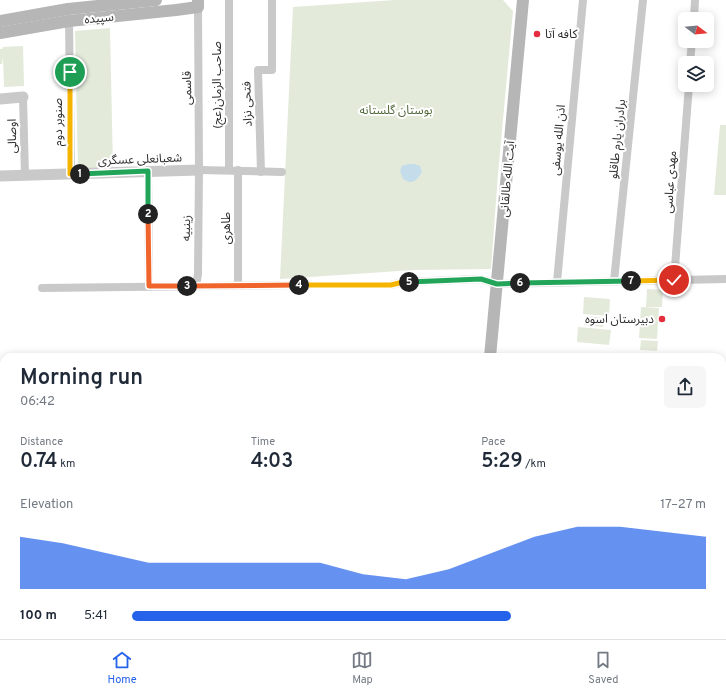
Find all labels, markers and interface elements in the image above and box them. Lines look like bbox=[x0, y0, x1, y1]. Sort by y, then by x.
street label: سپیده bbox=[84, 9, 115, 28]
north arrow bbox=[678, 12, 714, 48]
map controls bbox=[678, 12, 714, 92]
place label: کافه آتا bbox=[545, 27, 578, 43]
marker: کافه آتا bbox=[532, 29, 542, 39]
street label: صاحب الزمان(عج) bbox=[210, 41, 226, 129]
pin bbox=[53, 55, 87, 89]
button: layers bbox=[678, 56, 714, 92]
icon: arrive bbox=[59, 61, 81, 83]
street label: قاسمی bbox=[180, 71, 196, 105]
street label: فتحی نزاد bbox=[239, 81, 257, 127]
street label: صنوبر دوم bbox=[51, 98, 67, 146]
street label: برادران یارم طاقلو bbox=[606, 98, 630, 180]
park label: بوستان گلستانه bbox=[359, 103, 433, 119]
street label: اذن الله یوسفی bbox=[548, 104, 570, 176]
street label: اوصالی bbox=[5, 118, 21, 153]
street label: آیت الله طالقانی bbox=[497, 140, 519, 218]
street label: مهدی عباسی bbox=[661, 150, 681, 214]
street label: شعبانعلی عسگری bbox=[98, 151, 182, 169]
pin: 1 bbox=[70, 164, 90, 184]
text: 1 bbox=[78, 167, 82, 181]
pin: 2 bbox=[138, 204, 158, 224]
text: 2 bbox=[145, 207, 151, 221]
street label: طاهری bbox=[219, 212, 235, 244]
street label: زینبیه bbox=[179, 215, 195, 241]
pin bbox=[657, 263, 691, 297]
icon: check bbox=[663, 269, 685, 291]
pin: 7 bbox=[621, 271, 641, 291]
pin: 5 bbox=[399, 272, 419, 292]
pin: 6 bbox=[510, 273, 530, 293]
text: 7 bbox=[628, 274, 634, 288]
pin: 4 bbox=[289, 275, 309, 295]
text: 5 bbox=[406, 275, 412, 289]
pin: 3 bbox=[177, 276, 197, 296]
text: 6 bbox=[517, 276, 523, 290]
text: 4 bbox=[295, 278, 303, 292]
text: 3 bbox=[184, 279, 190, 293]
place label: دبیرستان اسوه bbox=[585, 312, 654, 328]
marker: دبیرستان اسوه bbox=[657, 314, 667, 324]
text: Morning run bbox=[20, 365, 143, 392]
button: share bbox=[664, 366, 706, 408]
text: 06:42 bbox=[20, 394, 55, 410]
text: Distance bbox=[20, 435, 63, 449]
text: Time bbox=[251, 435, 275, 449]
text: Pace bbox=[481, 435, 506, 449]
text: 0.74 bbox=[20, 449, 58, 475]
text: 4:03 bbox=[251, 449, 293, 475]
text: 5:29 bbox=[481, 449, 523, 475]
text: km bbox=[58, 457, 75, 471]
text: /km bbox=[523, 457, 546, 471]
text: Elevation bbox=[20, 497, 73, 513]
text: 17–27 m bbox=[660, 497, 706, 513]
text: 100 m bbox=[20, 608, 57, 624]
text: 5:41 bbox=[84, 608, 108, 624]
tab: Home bbox=[107, 649, 137, 687]
tab: Map bbox=[351, 649, 373, 687]
tab: Saved bbox=[588, 649, 619, 687]

